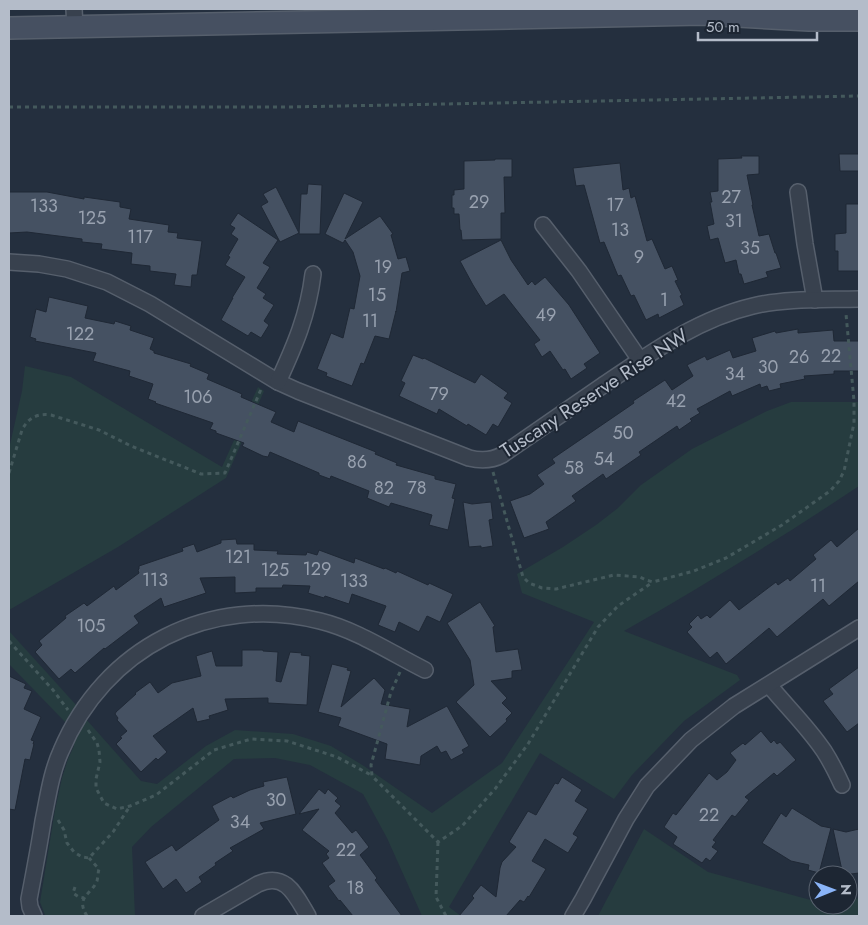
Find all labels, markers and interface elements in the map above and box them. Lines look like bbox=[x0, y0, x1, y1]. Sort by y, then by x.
scale bar bbox=[698, 10, 817, 42]
text: 50 m bbox=[706, 16, 740, 38]
house number: 27 bbox=[721, 184, 741, 210]
house number: 29 bbox=[469, 189, 489, 215]
house number: 17 bbox=[606, 192, 624, 218]
house number: 133 bbox=[30, 193, 58, 219]
house number: 125 bbox=[78, 205, 106, 231]
house number: 31 bbox=[725, 208, 743, 234]
house number: 13 bbox=[611, 217, 629, 243]
house number: 117 bbox=[127, 224, 153, 250]
house number: 35 bbox=[740, 235, 760, 261]
house number: 9 bbox=[634, 244, 644, 270]
house number: 19 bbox=[374, 254, 392, 280]
house number: 15 bbox=[368, 282, 386, 308]
house number: 1 bbox=[660, 287, 668, 313]
house number: 49 bbox=[536, 302, 556, 328]
house number: 11 bbox=[362, 308, 378, 334]
house number: 122 bbox=[66, 321, 94, 347]
street label: Tuscany Reserve Rise NW bbox=[495, 322, 694, 465]
house number: 22 bbox=[821, 343, 841, 369]
house number: 26 bbox=[789, 344, 809, 370]
house number: 30 bbox=[758, 354, 779, 380]
house number: 34 bbox=[725, 361, 745, 387]
house number: 79 bbox=[429, 381, 449, 407]
house number: 106 bbox=[183, 384, 213, 410]
house number: 42 bbox=[666, 388, 686, 414]
house number: 50 bbox=[613, 420, 634, 446]
house number: 54 bbox=[594, 446, 614, 472]
house number: 86 bbox=[347, 449, 367, 475]
house number: 58 bbox=[564, 455, 584, 481]
house number: 82 bbox=[374, 475, 394, 501]
house number: 78 bbox=[407, 475, 427, 501]
house number: 121 bbox=[225, 544, 251, 570]
house number: 129 bbox=[303, 556, 331, 582]
house number: 125 bbox=[261, 557, 289, 583]
house number: 113 bbox=[142, 567, 168, 593]
house number: 133 bbox=[340, 568, 368, 594]
house number: 11 bbox=[810, 573, 826, 599]
house number: 105 bbox=[76, 613, 106, 639]
house number: 30 bbox=[266, 787, 287, 813]
house number: 22 bbox=[699, 802, 719, 828]
house number: 34 bbox=[230, 809, 250, 835]
house number: 22 bbox=[336, 837, 356, 863]
north arrow bbox=[808, 865, 858, 915]
house number: 18 bbox=[346, 875, 364, 901]
text: N bbox=[836, 884, 856, 896]

